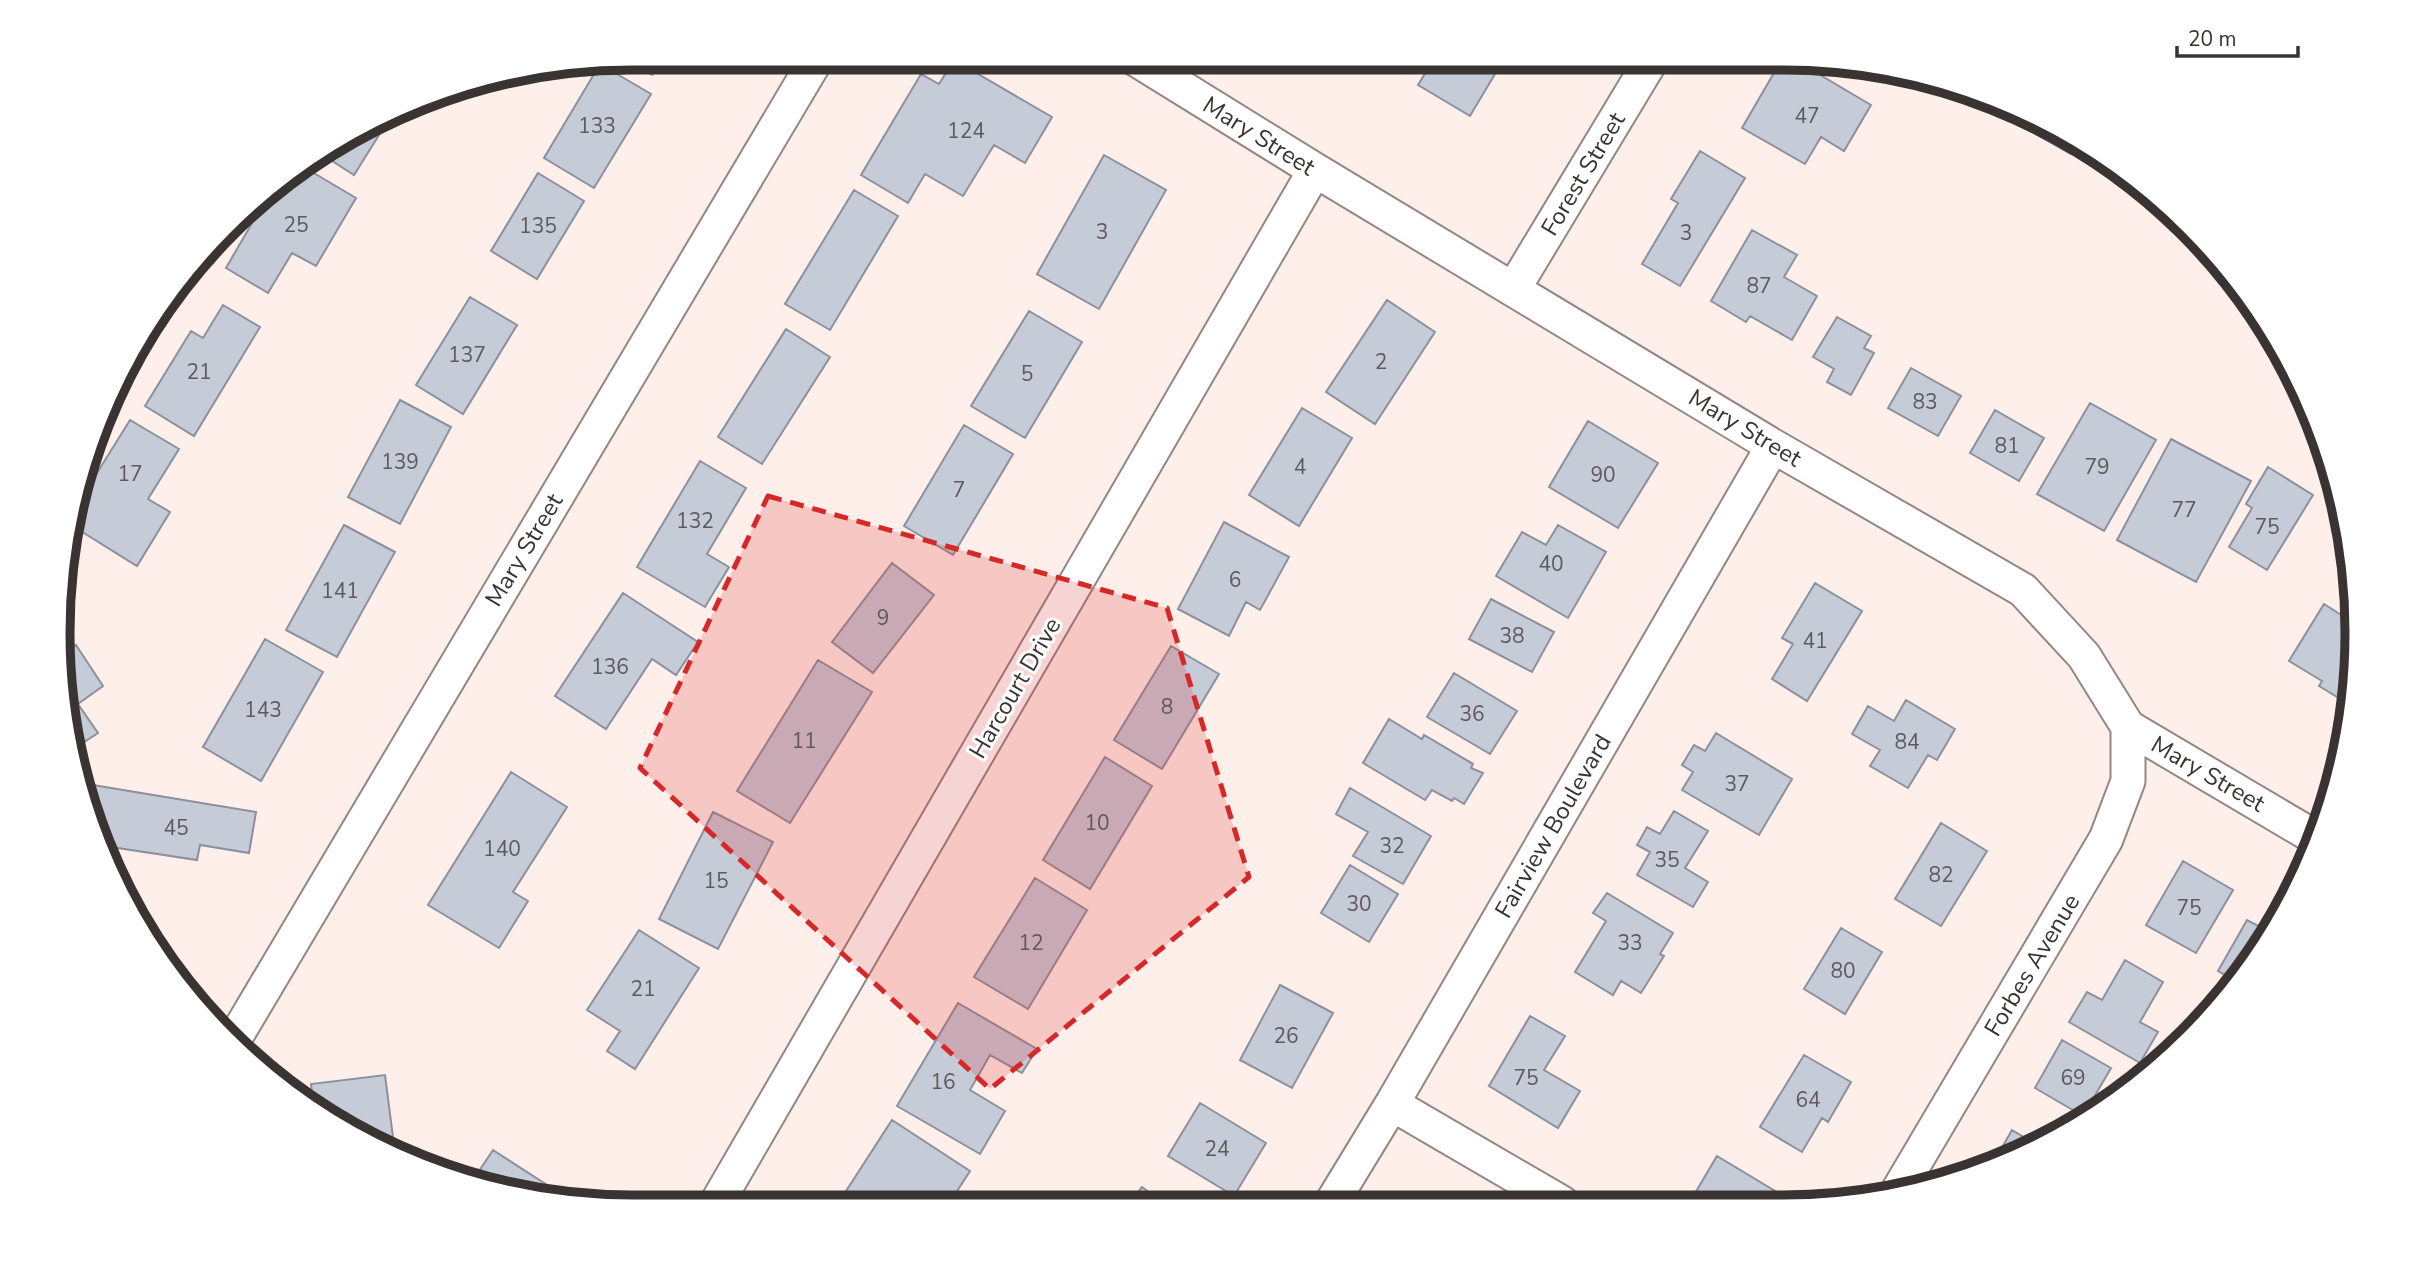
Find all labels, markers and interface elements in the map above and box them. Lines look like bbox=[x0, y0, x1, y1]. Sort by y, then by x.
scale bar bbox=[2177, 14, 2298, 58]
text: 20 m bbox=[2188, 25, 2237, 53]
street label: Mary Street bbox=[1197, 89, 1322, 183]
house number: 47 bbox=[1794, 102, 1820, 130]
street label: Forest Street bbox=[1534, 106, 1633, 242]
house number: 133 bbox=[578, 112, 616, 140]
house number: 124 bbox=[947, 117, 985, 145]
house number: 25 bbox=[283, 211, 309, 239]
house number: 135 bbox=[519, 212, 557, 240]
house number: 3 bbox=[1096, 218, 1108, 246]
house number: 3 bbox=[1680, 219, 1692, 247]
house number: 87 bbox=[1746, 272, 1772, 300]
house number: 137 bbox=[448, 341, 486, 369]
house number: 2 bbox=[1375, 348, 1387, 376]
house number: 21 bbox=[186, 358, 212, 386]
house number: 5 bbox=[1021, 360, 1033, 388]
street label: Mary Street bbox=[1683, 382, 1808, 475]
house number: 83 bbox=[1912, 388, 1938, 416]
house number: 81 bbox=[1994, 432, 2020, 460]
house number: 139 bbox=[381, 448, 419, 476]
house number: 4 bbox=[1294, 453, 1306, 481]
house number: 79 bbox=[2084, 453, 2110, 481]
house number: 17 bbox=[117, 460, 143, 488]
house number: 90 bbox=[1590, 461, 1616, 489]
house number: 7 bbox=[953, 476, 965, 504]
street label: Mary Street bbox=[478, 487, 571, 612]
house number: 77 bbox=[2171, 496, 2197, 524]
house number: 132 bbox=[676, 507, 714, 535]
house number: 75 bbox=[2254, 513, 2280, 541]
house number: 40 bbox=[1538, 550, 1564, 578]
house number: 6 bbox=[1229, 566, 1241, 594]
house number: 141 bbox=[321, 577, 359, 605]
house number: 9 bbox=[877, 604, 889, 632]
street label: Harcourt Drive bbox=[962, 612, 1068, 764]
house number: 38 bbox=[1499, 622, 1525, 650]
house number: 41 bbox=[1802, 627, 1828, 655]
house number: 136 bbox=[591, 653, 629, 681]
house number: 8 bbox=[1161, 693, 1173, 721]
house number: 143 bbox=[244, 696, 282, 724]
house number: 36 bbox=[1459, 700, 1485, 728]
house number: 11 bbox=[791, 727, 817, 755]
street label: Fairview Boulevard bbox=[1487, 728, 1619, 924]
house number: 84 bbox=[1894, 728, 1920, 756]
street label: Mary Street bbox=[2145, 729, 2271, 820]
house number: 37 bbox=[1724, 770, 1750, 798]
house number: 10 bbox=[1084, 809, 1110, 837]
house number: 45 bbox=[163, 814, 189, 842]
house number: 32 bbox=[1379, 832, 1405, 860]
house number: 140 bbox=[483, 835, 521, 863]
house number: 35 bbox=[1654, 846, 1680, 874]
house number: 82 bbox=[1928, 861, 1954, 889]
house number: 15 bbox=[703, 867, 729, 895]
street label: Forbes Avenue bbox=[1977, 888, 2087, 1042]
house number: 30 bbox=[1346, 890, 1372, 918]
house number: 75 bbox=[2176, 894, 2202, 922]
house number: 12 bbox=[1018, 929, 1044, 957]
house number: 33 bbox=[1617, 929, 1643, 957]
house number: 80 bbox=[1830, 957, 1856, 985]
house number: 21 bbox=[630, 975, 656, 1003]
house number: 26 bbox=[1273, 1022, 1299, 1050]
house number: 75 bbox=[1513, 1064, 1539, 1092]
house number: 69 bbox=[2060, 1064, 2086, 1092]
house number: 16 bbox=[930, 1068, 956, 1096]
house number: 64 bbox=[1795, 1086, 1821, 1114]
house number: 24 bbox=[1204, 1135, 1230, 1163]

